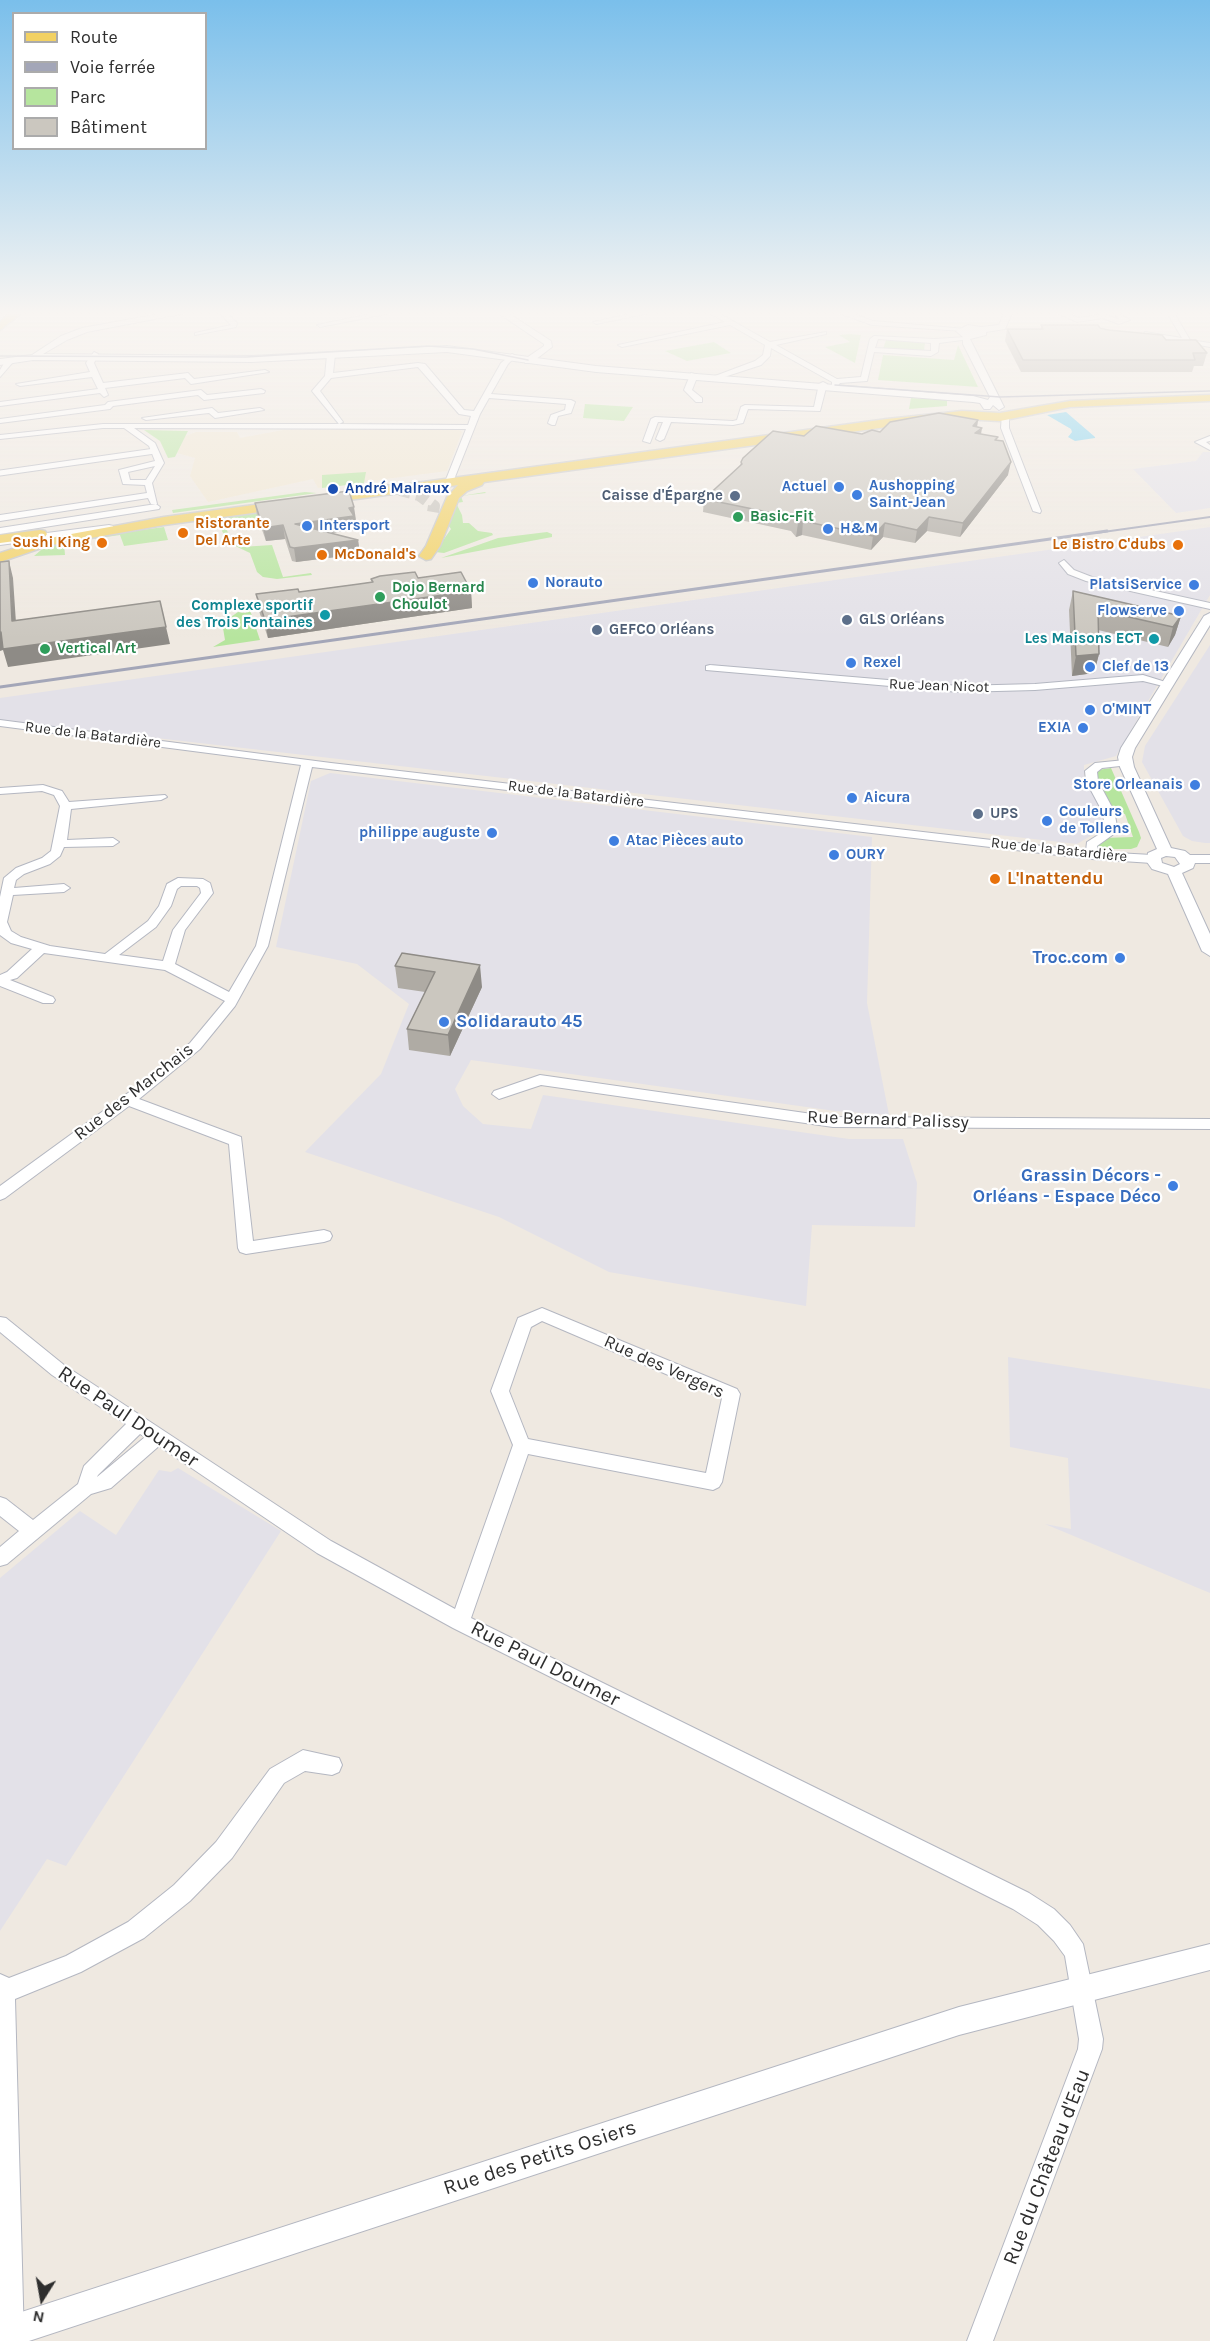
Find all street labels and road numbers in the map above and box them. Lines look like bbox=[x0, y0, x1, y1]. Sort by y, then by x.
street label: Rue Jean Nicot bbox=[888, 675, 990, 697]
street label: Rue de la Batardière bbox=[24, 718, 162, 752]
street label: Rue de la Batardière bbox=[507, 777, 645, 811]
street label: Rue de la Batardière bbox=[990, 834, 1128, 866]
street label: Rue des Marchais bbox=[70, 1039, 198, 1145]
street label: Rue Bernard Palissy bbox=[807, 1106, 969, 1134]
street label: Rue des Vergers bbox=[600, 1331, 728, 1403]
street label: Rue Paul Doumer bbox=[53, 1361, 203, 1473]
street label: Rue Paul Doumer bbox=[466, 1616, 624, 1712]
street label: Rue du Château d'Eau bbox=[998, 2065, 1096, 2269]
street label: Rue des Petits Osiers bbox=[440, 2115, 640, 2201]

